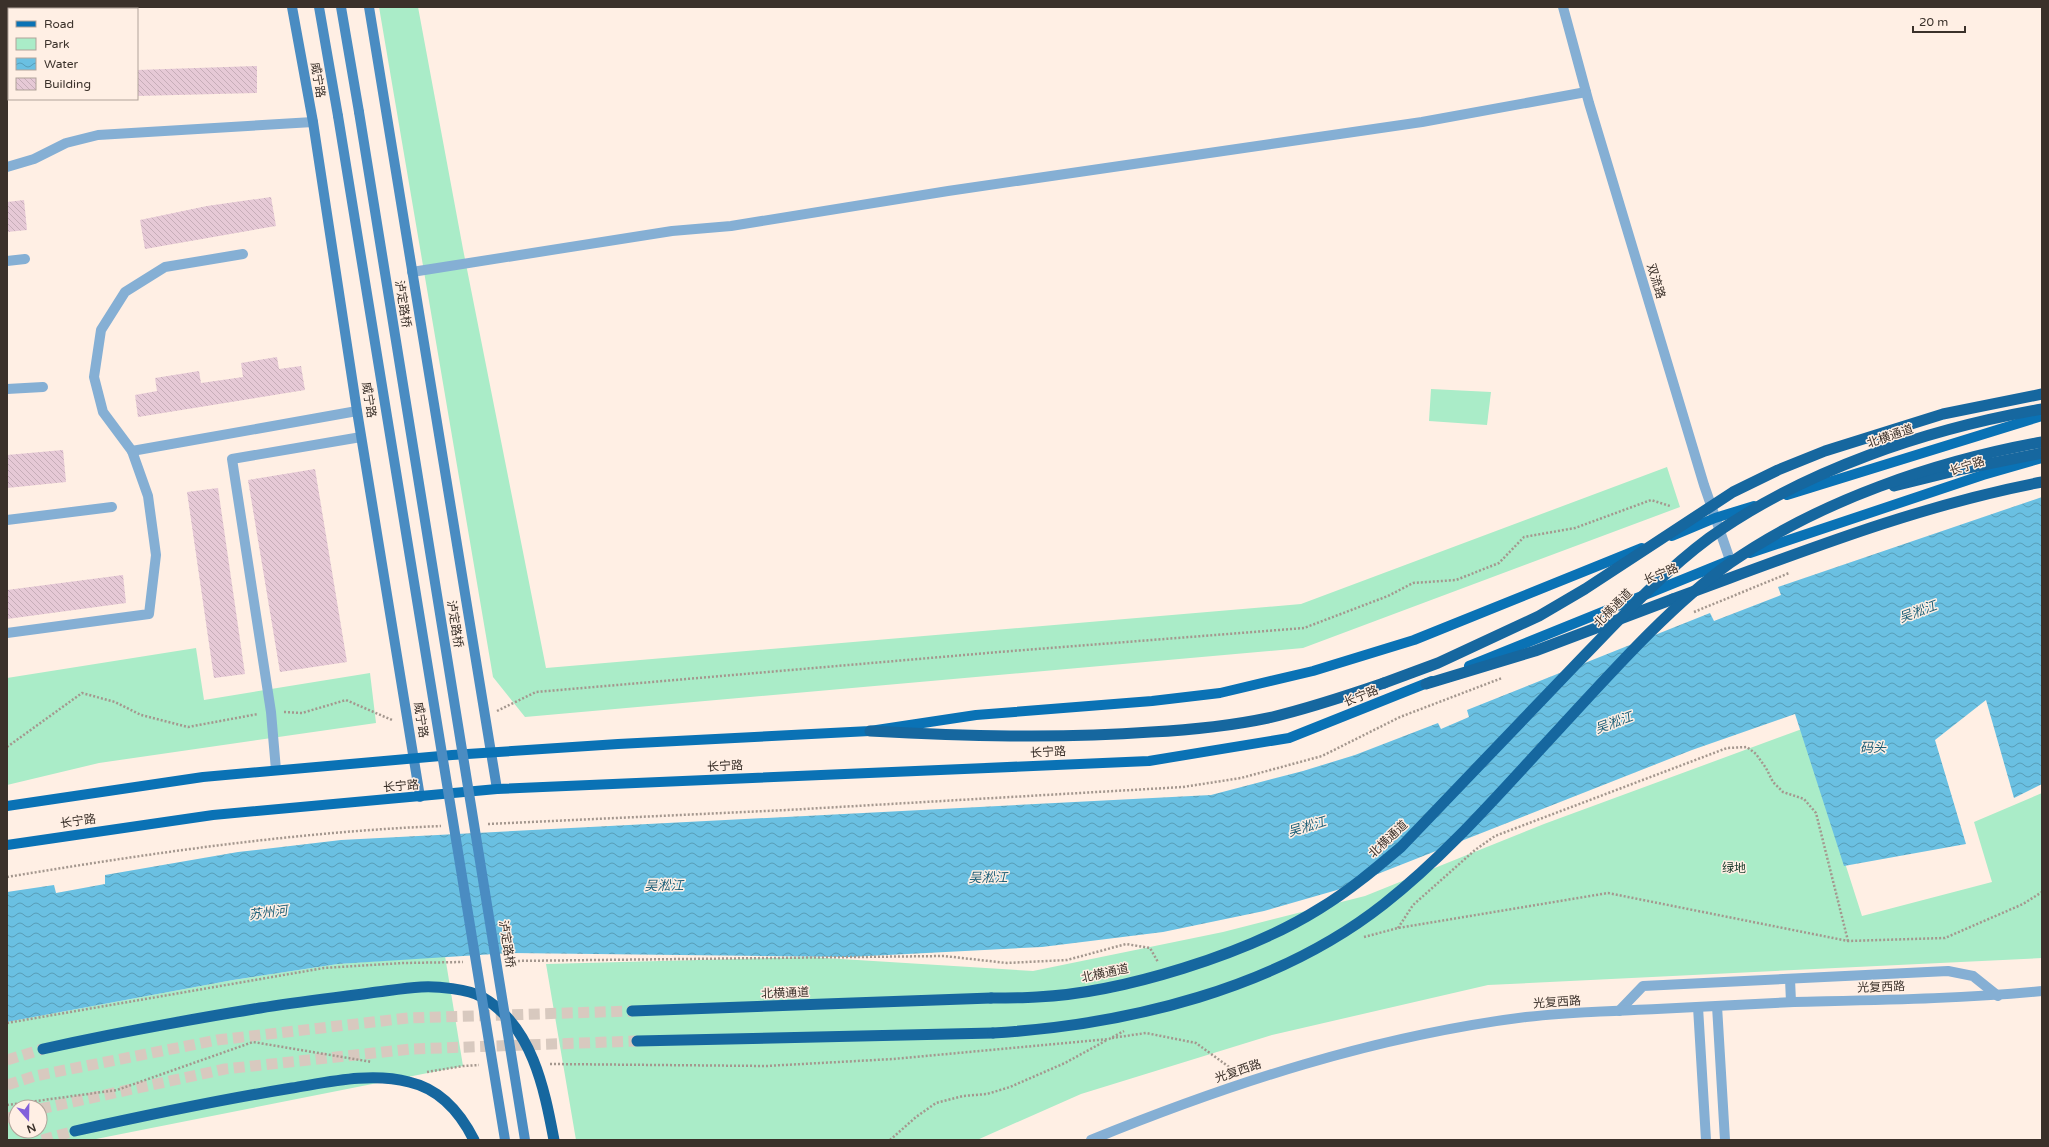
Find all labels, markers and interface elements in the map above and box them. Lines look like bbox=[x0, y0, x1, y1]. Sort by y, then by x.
legend bbox=[8, 8, 138, 100]
scale bar bbox=[1913, 8, 1965, 34]
text: 20 m bbox=[1919, 15, 1948, 29]
text: Road bbox=[44, 17, 74, 31]
text: Park bbox=[44, 37, 70, 51]
text: Water bbox=[44, 57, 79, 71]
street label: 威宁路 bbox=[308, 61, 328, 99]
text: Building bbox=[44, 77, 91, 91]
street label: 双流路 bbox=[1644, 262, 1668, 300]
street label: 泸定路桥 bbox=[392, 279, 414, 329]
street label: 威宁路 bbox=[359, 381, 379, 419]
street label: 北横通道 bbox=[1865, 422, 1915, 450]
street label: 长宁路 bbox=[1948, 454, 1986, 478]
street label: 长宁路 bbox=[1642, 561, 1680, 587]
street label: 北横通道 bbox=[1591, 586, 1635, 630]
water label: 吴淞江 bbox=[1897, 597, 1941, 626]
street label: 泸定路桥 bbox=[444, 599, 466, 649]
street label: 长宁路 bbox=[1342, 683, 1380, 709]
street label: 威宁路 bbox=[411, 701, 431, 739]
water label: 吴淞江 bbox=[1593, 708, 1637, 737]
water label: 码头 bbox=[1860, 740, 1887, 756]
street label: 长宁路 bbox=[1030, 744, 1066, 760]
street label: 长宁路 bbox=[707, 758, 743, 774]
street label: 长宁路 bbox=[382, 777, 420, 795]
street label: 长宁路 bbox=[59, 812, 97, 830]
water label: 吴淞江 bbox=[1286, 813, 1330, 840]
street label: 北横通道 bbox=[1366, 818, 1410, 860]
park label: 绿地 bbox=[1722, 861, 1746, 875]
water label: 吴淞江 bbox=[968, 870, 1010, 886]
water label: 吴淞江 bbox=[644, 878, 686, 894]
water label: 苏州河 bbox=[248, 902, 291, 923]
street label: 泸定路桥 bbox=[496, 919, 518, 969]
street label: 北横通道 bbox=[1080, 961, 1130, 985]
street label: 光复西路 bbox=[1857, 979, 1905, 995]
street label: 北横通道 bbox=[761, 985, 809, 1001]
street label: 光复西路 bbox=[1533, 993, 1581, 1011]
street label: 光复西路 bbox=[1213, 1057, 1263, 1085]
north arrow bbox=[8, 1099, 48, 1139]
text: N bbox=[25, 1120, 38, 1136]

